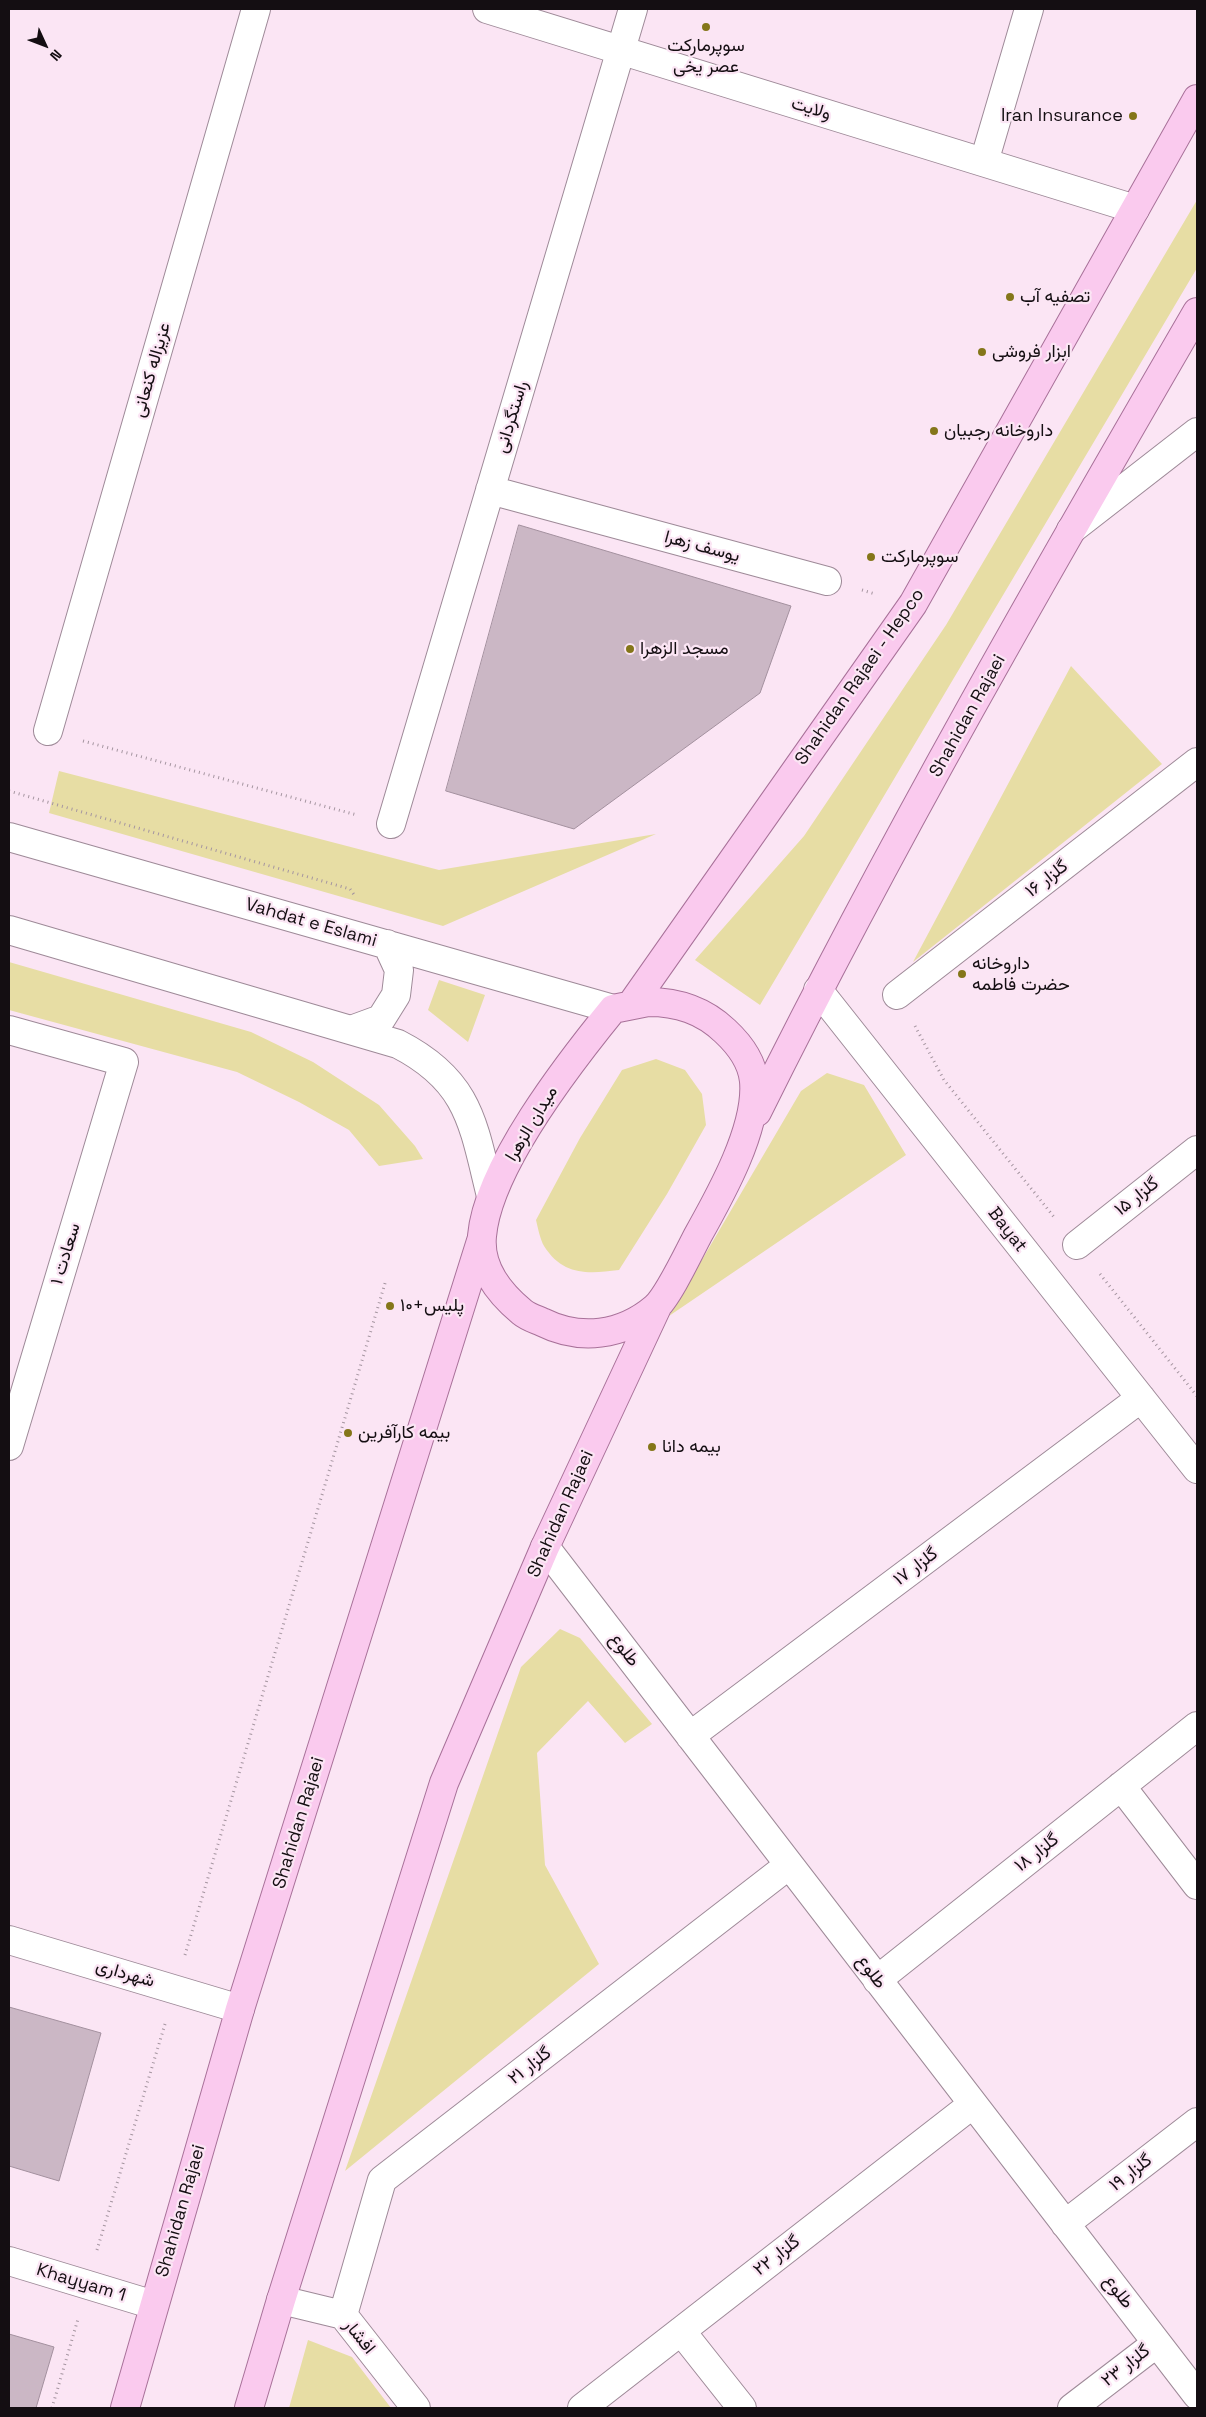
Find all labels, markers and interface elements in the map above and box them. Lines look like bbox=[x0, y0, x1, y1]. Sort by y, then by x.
north arrow bbox=[20, 20, 70, 70]
marker: سوپرمارکت عصر یخی bbox=[700, 21, 712, 33]
place label: سوپرمارکت عصر یخی bbox=[667, 35, 745, 78]
text: N bbox=[46, 46, 66, 65]
street label: ولایت bbox=[788, 93, 834, 125]
place label: Iran Insurance bbox=[1001, 105, 1123, 127]
marker: Iran Insurance bbox=[1127, 110, 1139, 122]
place label: تصفیه آب bbox=[1020, 286, 1090, 308]
marker: تصفیه آب bbox=[1004, 291, 1016, 303]
street label: عزیزاله کنعانی bbox=[128, 320, 176, 420]
place label: ابزار فروشی bbox=[992, 341, 1071, 363]
marker: ابزار فروشی bbox=[976, 346, 988, 358]
street label: راستگردانی bbox=[491, 378, 533, 456]
place label: داروخانه رجبیان bbox=[944, 420, 1053, 442]
marker: داروخانه رجبیان bbox=[928, 425, 940, 437]
street label: یوسف زهرا bbox=[662, 527, 742, 567]
place label: سوپرمارکت bbox=[881, 546, 958, 568]
marker: سوپرمارکت bbox=[865, 551, 877, 563]
street label: Shahidan Rajaei - Hepco bbox=[791, 585, 929, 769]
place label: مسجد الزهرا bbox=[640, 638, 729, 660]
marker: مسجد الزهرا bbox=[624, 643, 636, 655]
street label: Shahidan Rajaei bbox=[925, 651, 1011, 781]
street label: گلزار ۱۶ bbox=[1021, 856, 1073, 902]
street label: Vahdat e Eslami bbox=[243, 894, 379, 952]
place label: داروخانه حضرت فاطمه bbox=[972, 953, 1070, 996]
marker: داروخانه حضرت فاطمه bbox=[956, 968, 968, 980]
street label: میدان الزهرا bbox=[501, 1082, 563, 1166]
street label: گلزار ۱۵ bbox=[1111, 1173, 1163, 1221]
street label: Bayat bbox=[983, 1203, 1031, 1257]
street label: سعادت ۱ bbox=[46, 1221, 86, 1287]
place label: پلیس+۱۰ bbox=[400, 1295, 464, 1317]
marker: پلیس+۱۰ bbox=[384, 1300, 396, 1312]
place label: بیمه کارآفرین bbox=[358, 1422, 450, 1444]
marker: بیمه کارآفرین bbox=[342, 1427, 354, 1439]
place label: بیمه دانا bbox=[662, 1436, 721, 1458]
marker: بیمه دانا bbox=[646, 1441, 658, 1453]
street label: Shahidan Rajaei bbox=[523, 1447, 599, 1581]
street label: گلزار ۱۷ bbox=[889, 1543, 943, 1591]
street label: طلوع bbox=[604, 1629, 644, 1671]
street label: Shahidan Rajaei bbox=[269, 1754, 329, 1892]
street label: گلزار ۱۸ bbox=[1011, 1829, 1063, 1877]
street label: طلوع bbox=[851, 1951, 891, 1993]
street label: شهرداری bbox=[93, 1955, 157, 1993]
street label: گلزار ۲۱ bbox=[504, 2042, 556, 2090]
street label: Shahidan Rajaei bbox=[152, 2142, 210, 2280]
street label: گلزار ۱۹ bbox=[1105, 2150, 1157, 2196]
street label: گلزار ۲۲ bbox=[749, 2231, 805, 2281]
street label: Khayyam 1 bbox=[34, 2259, 128, 2307]
street label: طلوع bbox=[1098, 2271, 1138, 2313]
street label: افشار bbox=[339, 2315, 379, 2359]
street label: گلزار ۲۳ bbox=[1097, 2340, 1155, 2392]

